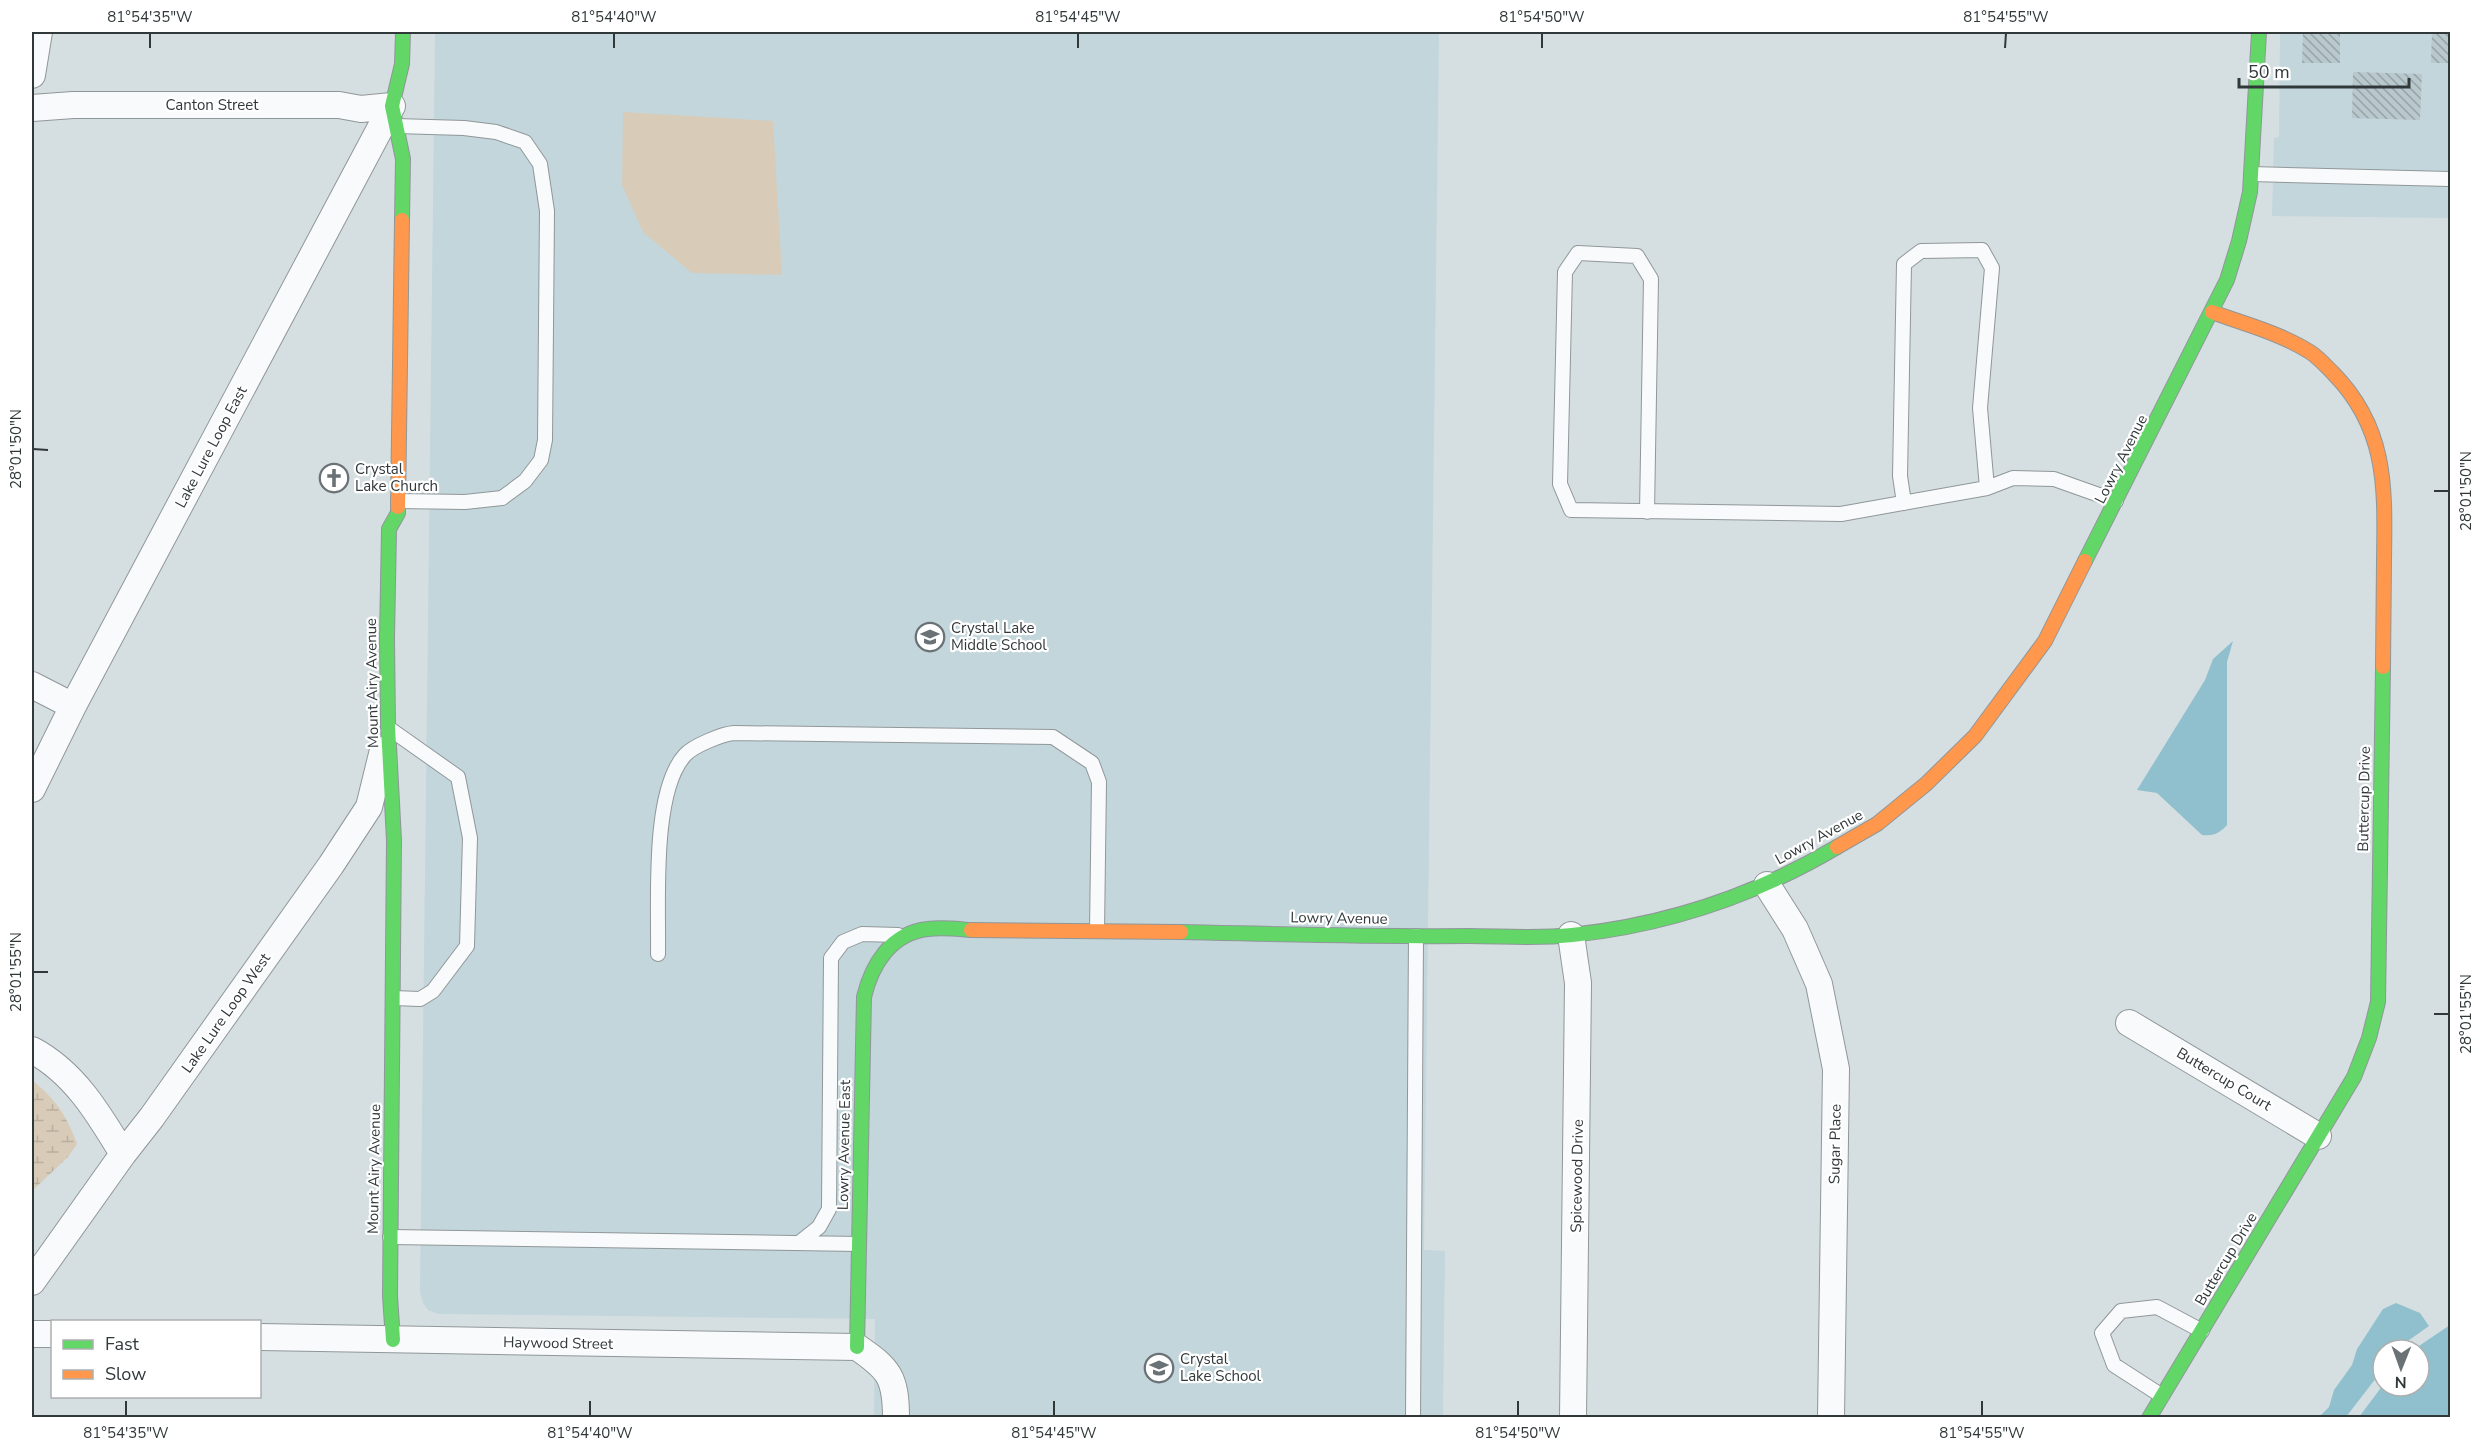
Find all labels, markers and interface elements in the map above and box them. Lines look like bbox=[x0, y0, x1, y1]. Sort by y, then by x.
text: 81°54'35"W bbox=[107, 7, 193, 27]
text: 81°54'40"W bbox=[571, 7, 657, 27]
text: 81°54'45"W bbox=[1035, 7, 1121, 27]
text: 81°54'50"W bbox=[1499, 7, 1585, 27]
text: 81°54'55"W bbox=[1963, 7, 2049, 27]
scale bar bbox=[2239, 51, 2408, 89]
text: 50 m bbox=[2248, 60, 2290, 84]
street label: Canton Street bbox=[165, 95, 259, 115]
street label: Lake Lure Loop East bbox=[170, 382, 252, 511]
text: 28°01'50"N bbox=[6, 409, 26, 489]
street label: Lowry Avenue bbox=[2090, 411, 2152, 507]
text: 28°01'50"N bbox=[2456, 451, 2476, 531]
place label: Crystal Lake Church bbox=[355, 459, 438, 496]
church icon: Crystal Lake Church bbox=[318, 462, 350, 494]
street label: Mount Airy Avenue bbox=[361, 618, 383, 748]
place label: Crystal Lake Middle School bbox=[951, 618, 1047, 655]
school or university icon: Crystal Lake Middle School bbox=[914, 621, 946, 653]
street label: Buttercup Drive bbox=[2353, 746, 2375, 852]
street label: Lowry Avenue bbox=[1772, 805, 1866, 869]
street label: Lowry Avenue bbox=[1290, 907, 1388, 929]
text: 28°01'55"N bbox=[6, 932, 26, 1012]
street label: Lake Lure Loop West bbox=[177, 948, 275, 1077]
text: 28°01'55"N bbox=[2456, 974, 2476, 1054]
street label: Buttercup Court bbox=[2173, 1043, 2276, 1116]
street label: Lowry Avenue East bbox=[833, 1079, 855, 1210]
street label: Mount Airy Avenue bbox=[363, 1104, 385, 1234]
street label: Sugar Place bbox=[1824, 1104, 1846, 1184]
street label: Spicewood Drive bbox=[1566, 1119, 1588, 1233]
street label: Buttercup Drive bbox=[2190, 1209, 2262, 1309]
legend bbox=[51, 1320, 261, 1398]
text: Fast bbox=[105, 1332, 140, 1356]
street label: Haywood Street bbox=[503, 1332, 614, 1354]
north arrow bbox=[2371, 1338, 2431, 1398]
place label: Crystal Lake School bbox=[1180, 1349, 1262, 1386]
school or university icon: Crystal Lake School bbox=[1143, 1352, 1175, 1384]
text: Slow bbox=[105, 1362, 146, 1386]
text: N bbox=[2395, 1371, 2407, 1393]
text: 81°54'35"W bbox=[83, 1423, 169, 1443]
text: 81°54'40"W bbox=[547, 1423, 633, 1443]
text: 81°54'45"W bbox=[1011, 1423, 1097, 1443]
text: 81°54'50"W bbox=[1475, 1423, 1561, 1443]
text: 81°54'55"W bbox=[1939, 1423, 2025, 1443]

